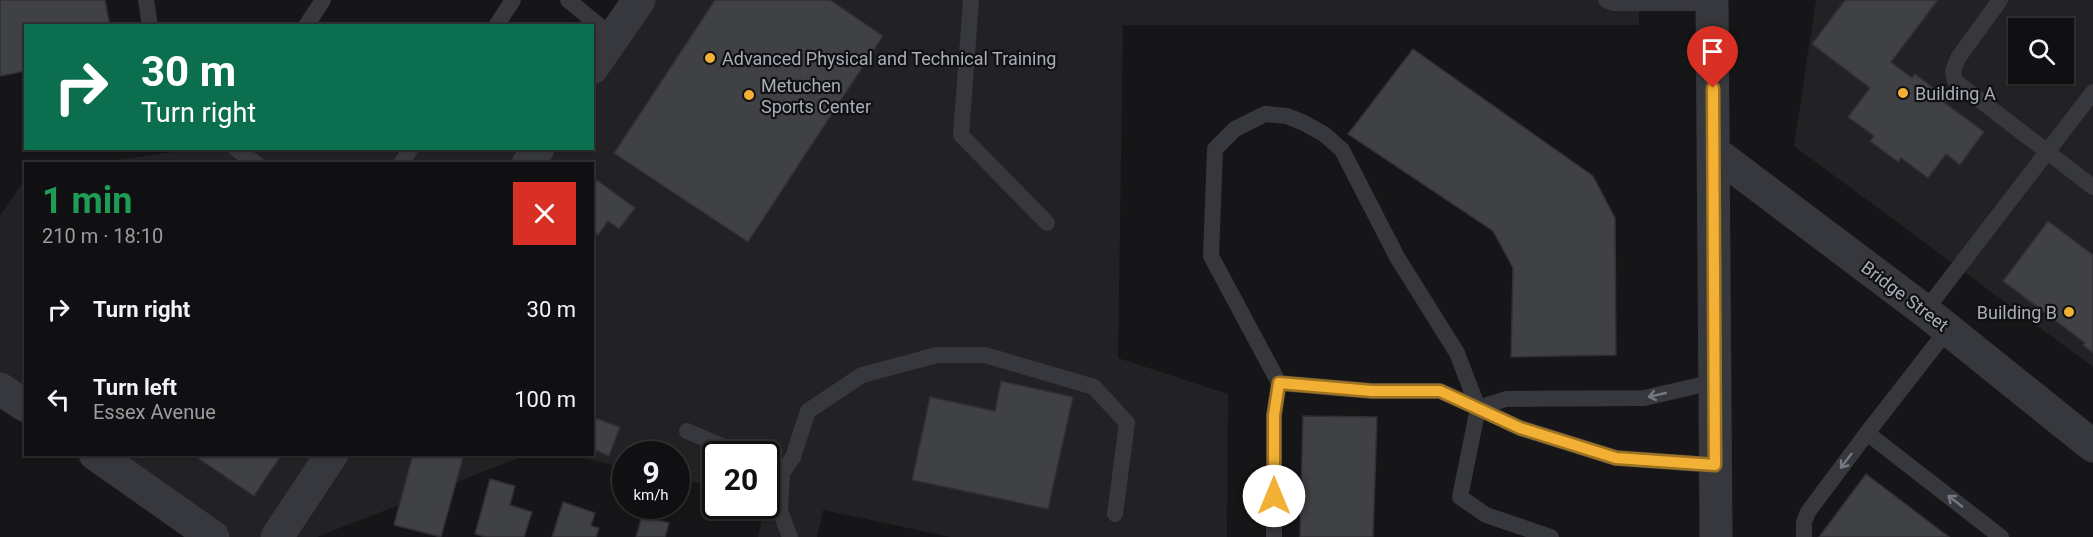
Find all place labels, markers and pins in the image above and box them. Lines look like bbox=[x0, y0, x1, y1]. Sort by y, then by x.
pin bbox=[1687, 26, 1738, 88]
place label: Advanced Physical and Technical Training bbox=[722, 48, 1056, 69]
marker: Advanced Physical and Technical Training bbox=[703, 51, 717, 65]
place label: Metuchen Sports Center bbox=[761, 75, 871, 117]
place label: Building A bbox=[1915, 83, 1996, 104]
marker: Building A bbox=[1896, 86, 1910, 100]
marker: Metuchen Sports Center bbox=[742, 88, 756, 102]
place label: Building B bbox=[1977, 302, 2057, 323]
marker: Building B bbox=[2062, 305, 2076, 319]

